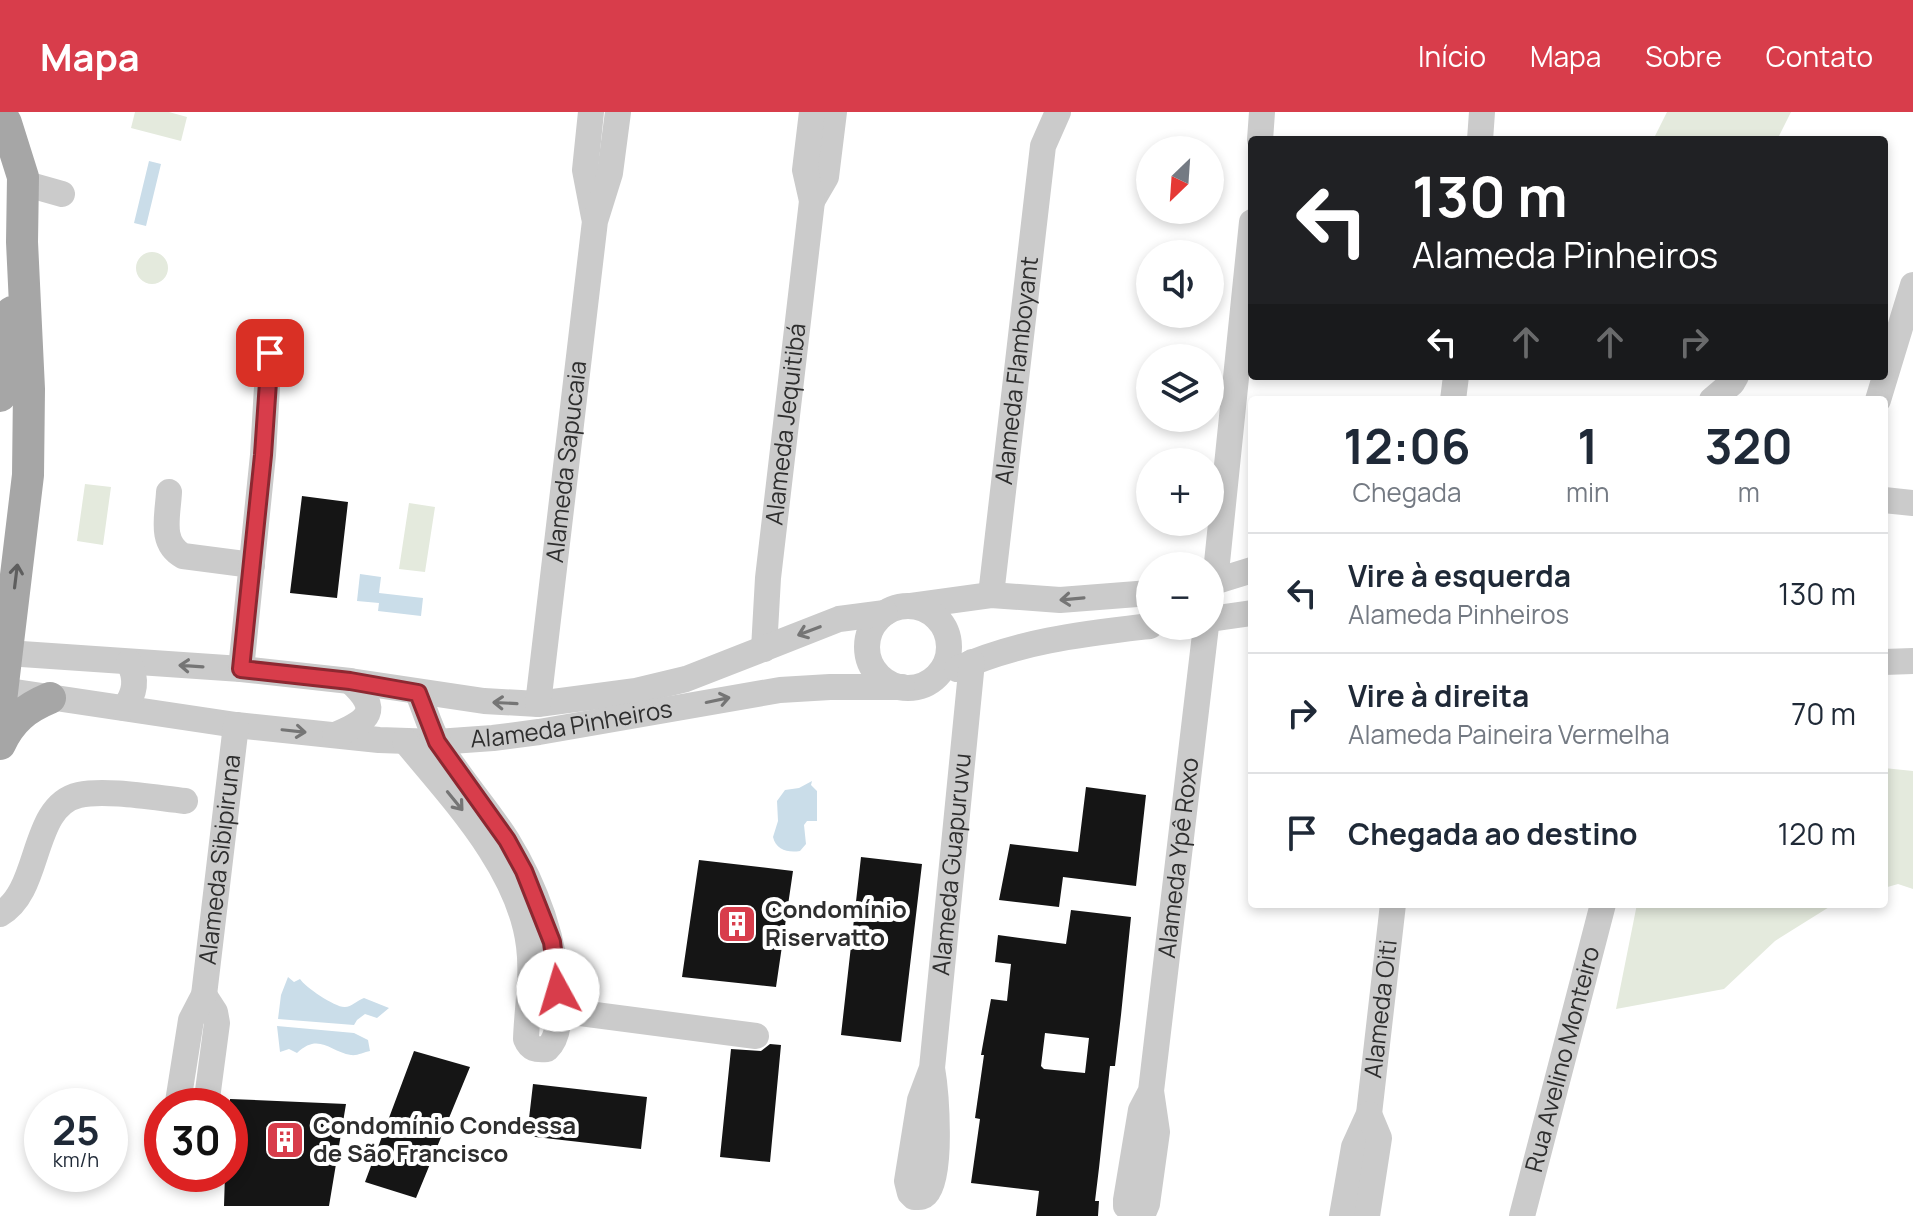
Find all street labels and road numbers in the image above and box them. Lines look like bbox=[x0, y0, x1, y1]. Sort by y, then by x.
street label: Alameda Flamboyant bbox=[986, 254, 1045, 486]
street label: Alameda Jequitibá bbox=[756, 321, 813, 527]
street label: Alameda Sapucaia bbox=[537, 359, 593, 564]
street label: Alameda Pinheiros bbox=[469, 691, 675, 755]
street label: Alameda Guapuruvu bbox=[923, 751, 978, 977]
street label: Alameda Sibipiruna bbox=[190, 753, 247, 966]
street label: Alameda Ypê Roxo bbox=[1149, 756, 1205, 960]
street label: Alameda Oiti bbox=[1355, 938, 1404, 1080]
street label: Rua Avelino Monteiro bbox=[1516, 942, 1606, 1175]

